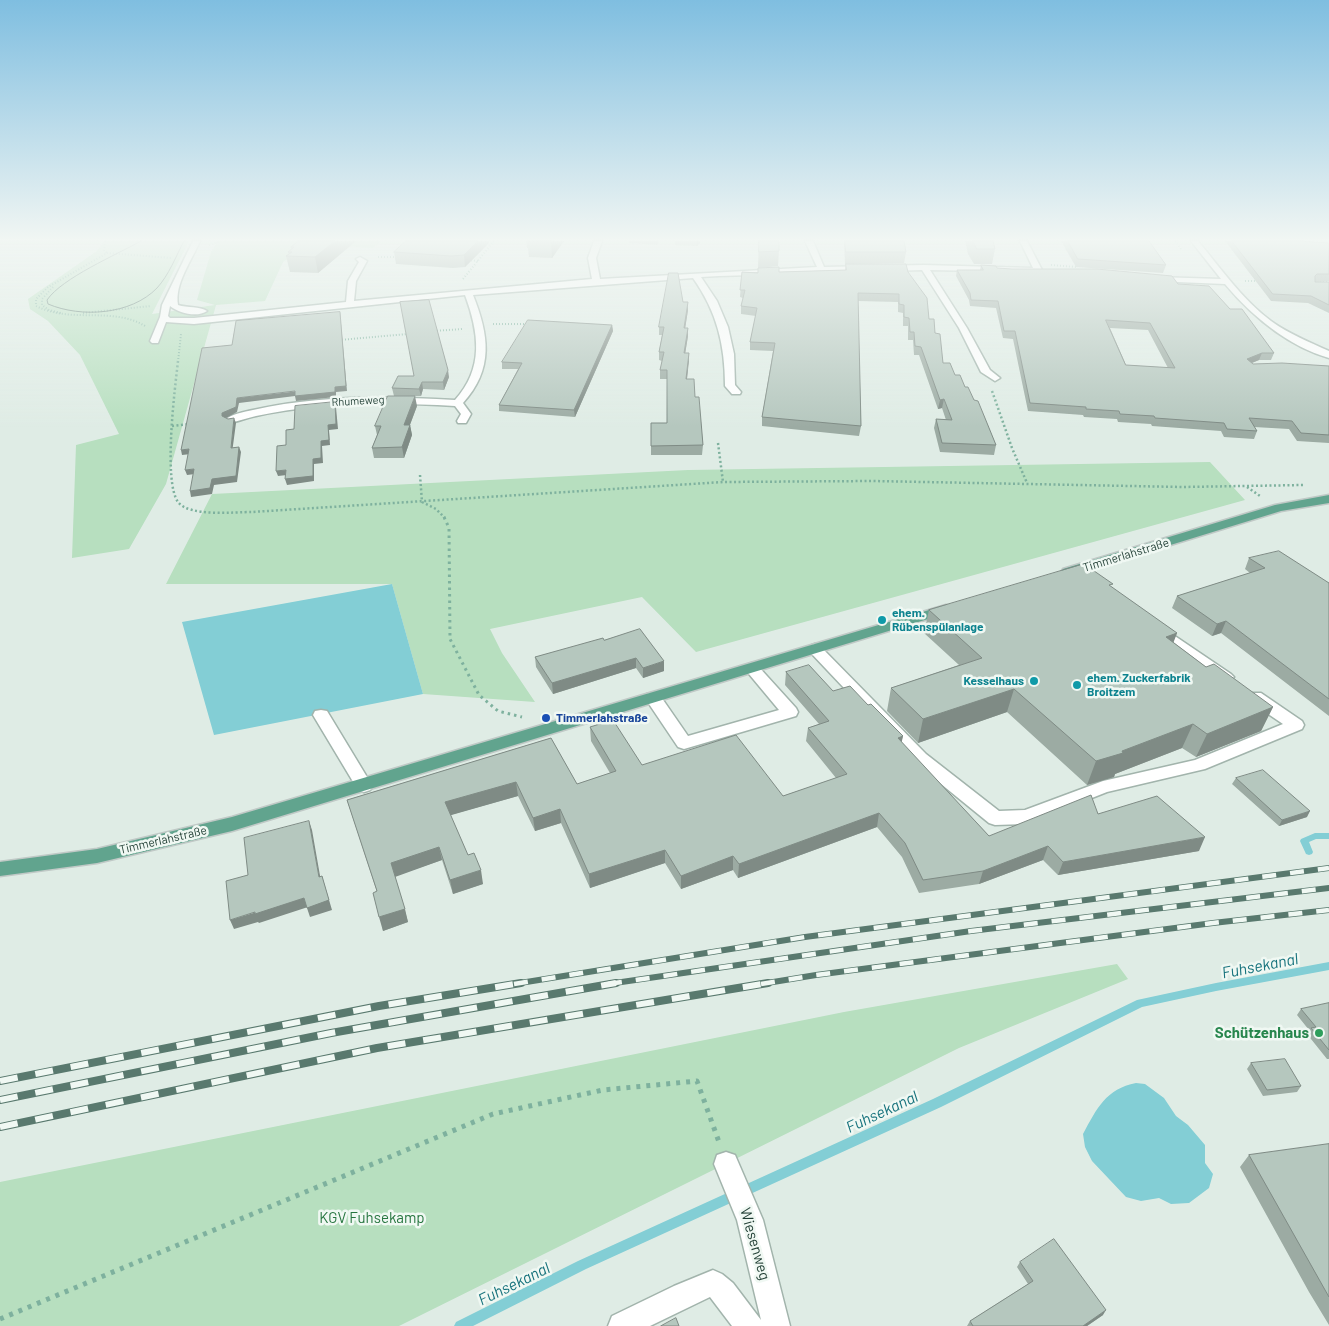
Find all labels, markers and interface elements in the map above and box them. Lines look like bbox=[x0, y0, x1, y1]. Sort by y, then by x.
street label: Rhumeweg bbox=[331, 393, 385, 409]
street label: Timmerlahstraße bbox=[1081, 535, 1171, 575]
place label: ehem. Rübenspülanlage bbox=[892, 606, 984, 634]
marker: ehem. Rübenspülanlage bbox=[876, 614, 888, 626]
place label: ehem. Zuckerfabrik Broitzem bbox=[1087, 671, 1191, 699]
place label: Kesselhaus bbox=[964, 674, 1024, 688]
marker: Kesselhaus bbox=[1028, 675, 1040, 687]
marker: ehem. Zuckerfabrik Broitzem bbox=[1071, 679, 1083, 691]
place label: Timmerlahstraße bbox=[556, 711, 648, 725]
marker: Timmerlahstraße bbox=[540, 712, 552, 724]
street label: Timmerlahstraße bbox=[118, 823, 208, 857]
water label: Fuhsekanal bbox=[1220, 949, 1300, 983]
place label: Schützenhaus bbox=[1215, 1024, 1309, 1042]
marker: Schützenhaus bbox=[1313, 1027, 1325, 1039]
water label: Fuhsekanal bbox=[843, 1087, 921, 1137]
street label: Wiesenweg bbox=[736, 1206, 774, 1282]
park label: KGV Fuhsekamp bbox=[319, 1209, 425, 1227]
water label: Fuhsekanal bbox=[475, 1258, 553, 1310]

